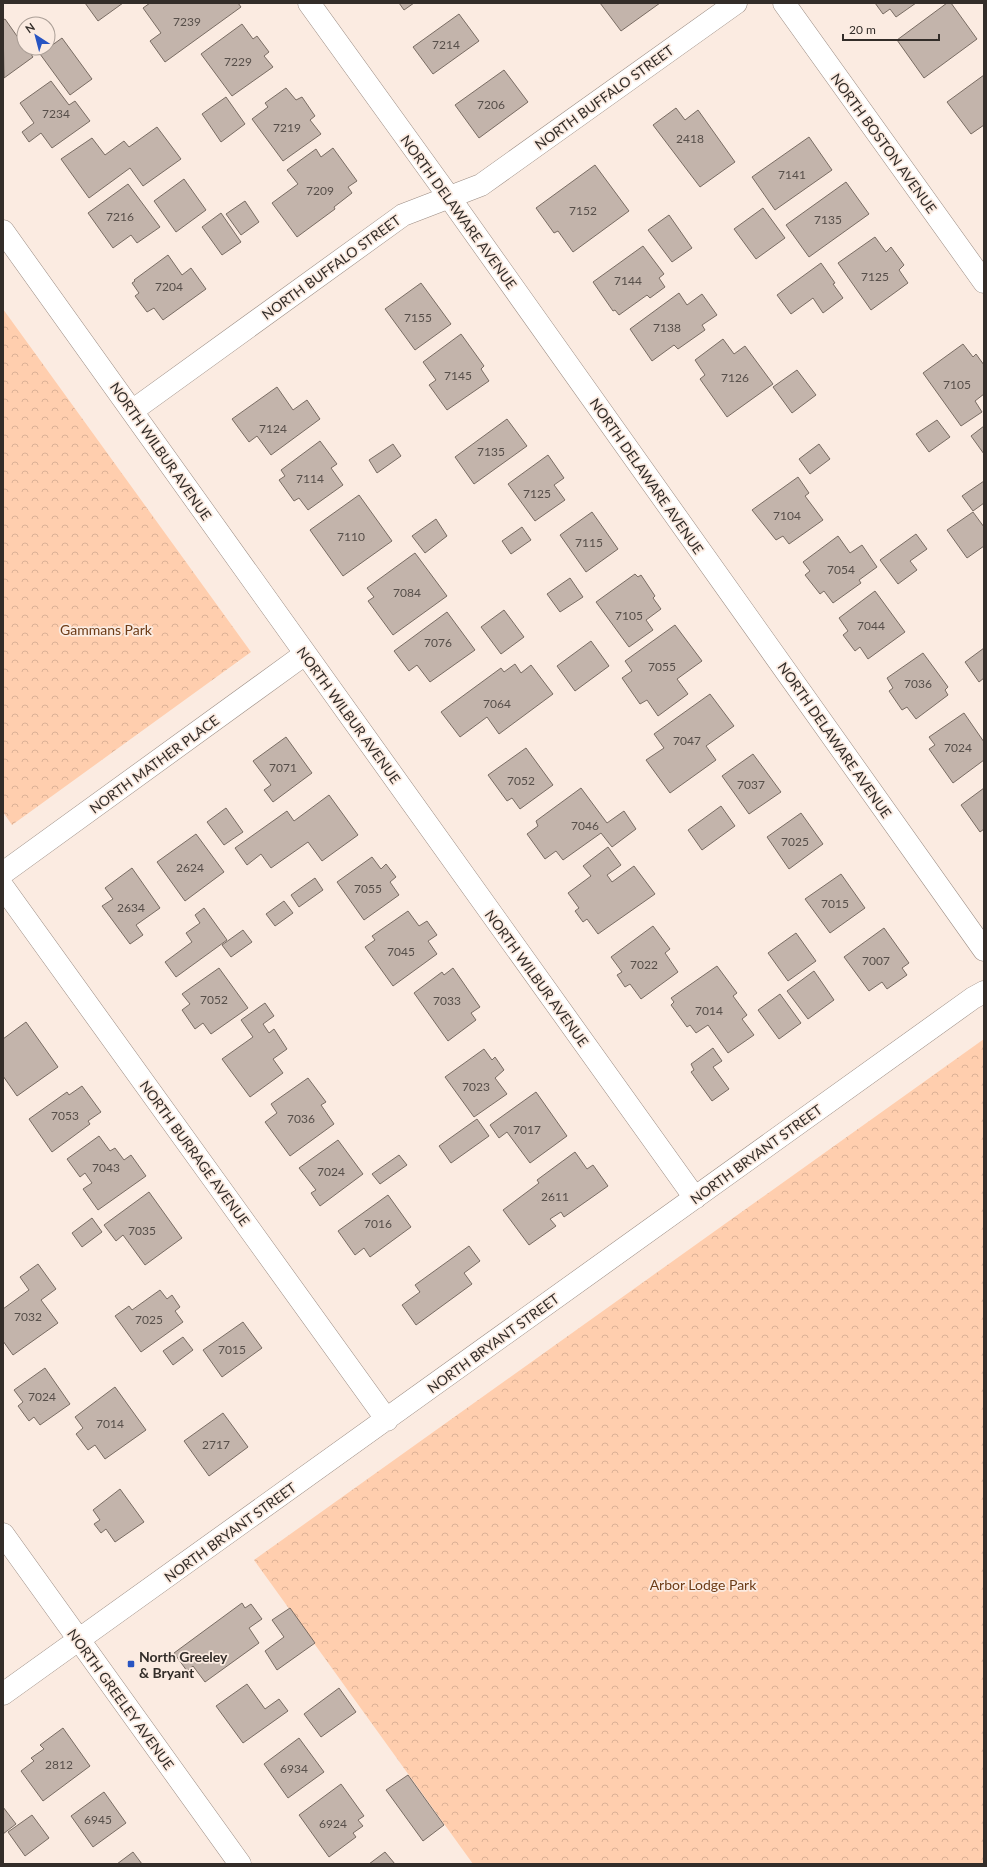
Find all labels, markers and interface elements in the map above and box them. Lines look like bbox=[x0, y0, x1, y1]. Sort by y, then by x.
house number: 7239 bbox=[173, 14, 201, 29]
north arrow bbox=[16, 16, 56, 56]
scale bar bbox=[843, 16, 939, 42]
text: N bbox=[23, 20, 37, 35]
text: 20 m bbox=[849, 22, 876, 37]
house number: 7214 bbox=[432, 37, 460, 52]
street label: NORTH BUFFALO STREET bbox=[531, 41, 677, 153]
house number: 7229 bbox=[224, 54, 252, 69]
street label: NORTH BOSTON AVENUE bbox=[827, 70, 941, 216]
house number: 7206 bbox=[477, 97, 505, 112]
house number: 7234 bbox=[42, 106, 70, 121]
house number: 7219 bbox=[273, 120, 301, 135]
house number: 2418 bbox=[676, 131, 704, 146]
street label: NORTH DELAWARE AVENUE bbox=[397, 132, 521, 292]
house number: 7141 bbox=[778, 167, 806, 182]
house number: 7209 bbox=[306, 183, 334, 198]
house number: 7152 bbox=[569, 203, 597, 218]
house number: 7216 bbox=[106, 209, 134, 224]
street label: NORTH BUFFALO STREET bbox=[258, 211, 404, 323]
house number: 7135 bbox=[814, 212, 842, 227]
house number: 7125 bbox=[861, 269, 889, 284]
house number: 7144 bbox=[614, 273, 642, 288]
house number: 7204 bbox=[155, 279, 183, 294]
house number: 7155 bbox=[404, 310, 432, 325]
house number: 7138 bbox=[653, 320, 681, 335]
house number: 7145 bbox=[444, 368, 472, 383]
house number: 7126 bbox=[721, 370, 749, 385]
house number: 7105 bbox=[943, 377, 971, 392]
street label: NORTH WILBUR AVENUE bbox=[107, 379, 215, 523]
street label: NORTH DELAWARE AVENUE bbox=[587, 395, 707, 557]
house number: 7124 bbox=[259, 421, 287, 436]
house number: 7135 bbox=[477, 444, 505, 459]
house number: 7114 bbox=[296, 471, 324, 486]
house number: 7125 bbox=[523, 486, 551, 501]
house number: 7104 bbox=[773, 508, 801, 523]
house number: 7110 bbox=[337, 529, 365, 544]
house number: 7115 bbox=[575, 535, 603, 550]
house number: 7054 bbox=[827, 562, 855, 577]
house number: 7084 bbox=[393, 585, 421, 600]
house number: 7105 bbox=[615, 608, 643, 623]
house number: 7044 bbox=[857, 618, 885, 633]
park label: Gammans Park bbox=[60, 621, 153, 638]
house number: 7076 bbox=[424, 635, 452, 650]
street label: NORTH WILBUR AVENUE bbox=[294, 643, 404, 787]
house number: 7055 bbox=[648, 659, 676, 674]
street label: NORTH DELAWARE AVENUE bbox=[775, 659, 895, 821]
house number: 7036 bbox=[904, 676, 932, 691]
house number: 7064 bbox=[483, 696, 511, 711]
street label: NORTH MATHER PLACE bbox=[86, 711, 222, 817]
house number: 7047 bbox=[673, 733, 701, 748]
house number: 7024 bbox=[944, 740, 972, 755]
house number: 7071 bbox=[269, 760, 297, 775]
house number: 7052 bbox=[507, 773, 535, 788]
house number: 7037 bbox=[737, 777, 765, 792]
house number: 7046 bbox=[571, 818, 599, 833]
house number: 7025 bbox=[781, 834, 809, 849]
house number: 2624 bbox=[176, 860, 204, 875]
house number: 7055 bbox=[354, 881, 382, 896]
house number: 7015 bbox=[821, 896, 849, 911]
house number: 2634 bbox=[117, 900, 145, 915]
street label: NORTH WILBUR AVENUE bbox=[482, 906, 592, 1050]
house number: 7045 bbox=[387, 944, 415, 959]
house number: 7007 bbox=[862, 953, 890, 968]
house number: 7022 bbox=[630, 957, 658, 972]
house number: 7052 bbox=[200, 992, 228, 1007]
house number: 7033 bbox=[433, 993, 461, 1008]
house number: 7014 bbox=[695, 1003, 723, 1018]
street label: NORTH BURRAGE AVENUE bbox=[136, 1077, 254, 1229]
house number: 7023 bbox=[462, 1079, 490, 1094]
street label: NORTH BRYANT STREET bbox=[687, 1100, 826, 1208]
house number: 7053 bbox=[51, 1108, 79, 1123]
house number: 7036 bbox=[287, 1111, 315, 1126]
house number: 7017 bbox=[513, 1122, 541, 1137]
house number: 7043 bbox=[92, 1160, 120, 1175]
house number: 7024 bbox=[317, 1164, 345, 1179]
house number: 2611 bbox=[541, 1189, 569, 1204]
house number: 7016 bbox=[364, 1216, 392, 1231]
house number: 7035 bbox=[128, 1223, 156, 1238]
street label: NORTH BRYANT STREET bbox=[424, 1289, 563, 1397]
house number: 7032 bbox=[14, 1309, 42, 1324]
house number: 7025 bbox=[135, 1312, 163, 1327]
house number: 7015 bbox=[218, 1342, 246, 1357]
house number: 7024 bbox=[28, 1389, 56, 1404]
house number: 7014 bbox=[96, 1416, 124, 1431]
house number: 2717 bbox=[202, 1437, 230, 1452]
street label: NORTH BRYANT STREET bbox=[161, 1478, 300, 1586]
park label: Arbor Lodge Park bbox=[650, 1576, 757, 1593]
street label: NORTH GREELEY AVENUE bbox=[64, 1625, 178, 1773]
place label: North Greeley & Bryant bbox=[139, 1648, 228, 1681]
marker: North Greeley & Bryant bbox=[126, 1659, 136, 1669]
house number: 2812 bbox=[45, 1757, 73, 1772]
house number: 6934 bbox=[280, 1761, 308, 1776]
house number: 6945 bbox=[84, 1812, 112, 1827]
house number: 6924 bbox=[319, 1816, 347, 1831]

